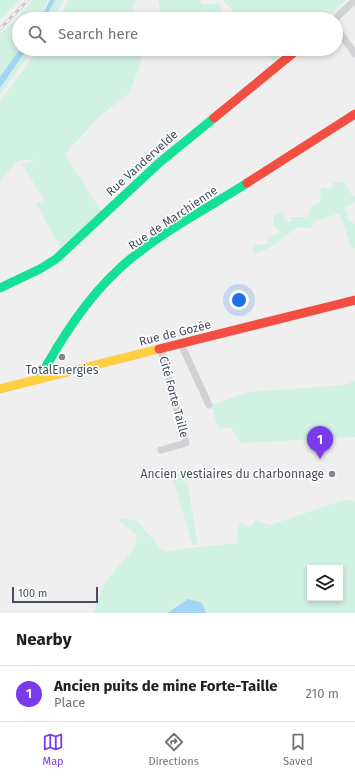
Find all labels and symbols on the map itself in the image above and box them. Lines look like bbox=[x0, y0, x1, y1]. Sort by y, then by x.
street label: Rue Vandervelde bbox=[103, 127, 181, 199]
street label: Rue de Marchienne bbox=[126, 183, 220, 253]
your location bbox=[229, 290, 249, 310]
street label: Rue de Gozée bbox=[138, 317, 212, 349]
marker: TotalEnergies bbox=[57, 352, 67, 362]
street label: Cité Forte Taille bbox=[156, 355, 192, 439]
place label: TotalEnergies bbox=[26, 363, 99, 377]
pin: 1 bbox=[307, 426, 333, 459]
place label: Ancien vestiaires du charbonnage bbox=[141, 467, 324, 481]
marker: Ancien vestiaires du charbonnage bbox=[327, 469, 337, 479]
scale bar bbox=[12, 585, 98, 604]

